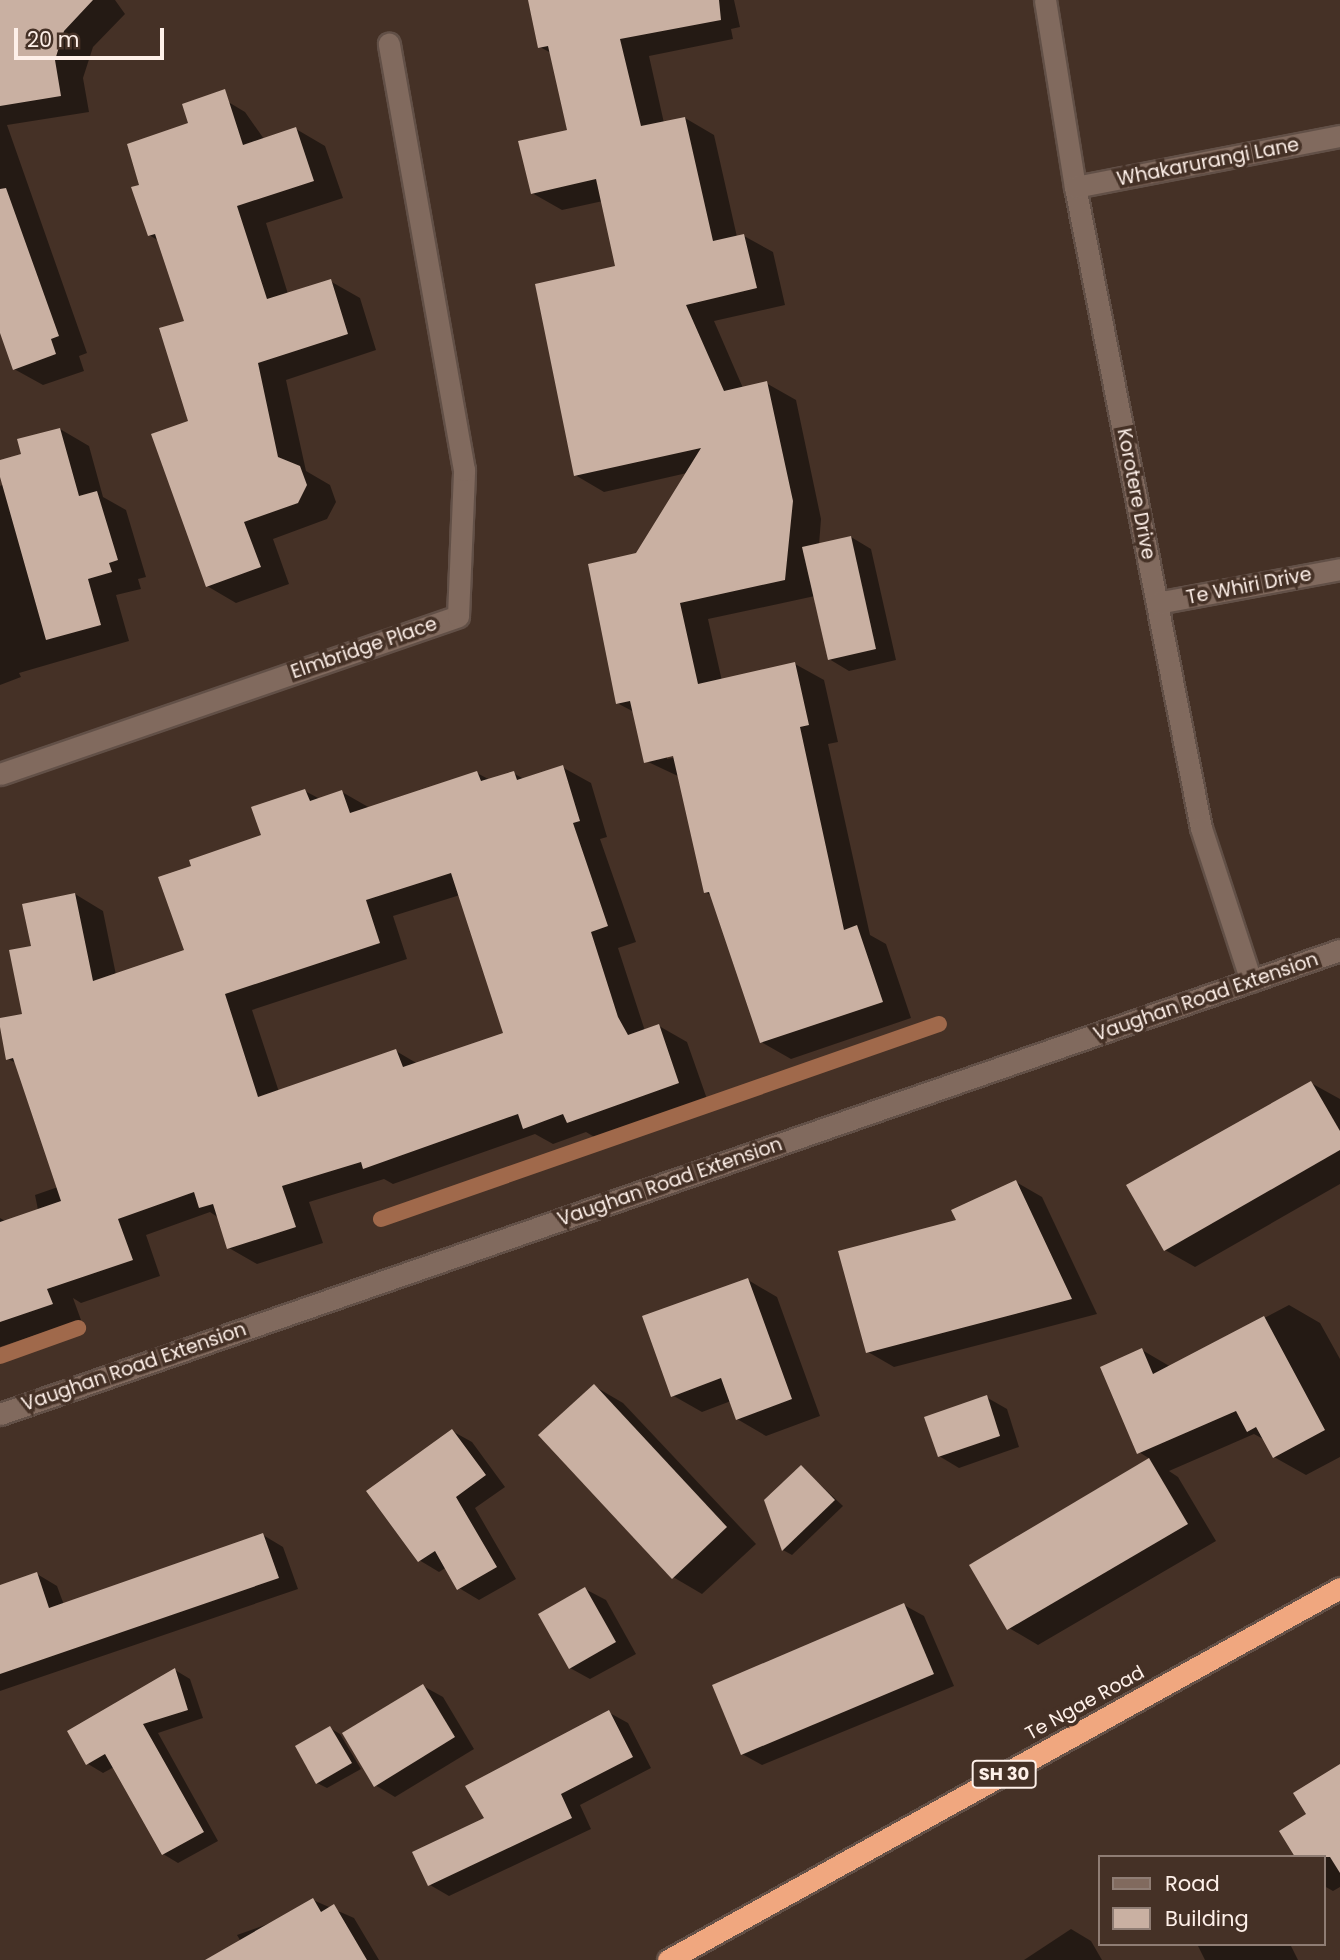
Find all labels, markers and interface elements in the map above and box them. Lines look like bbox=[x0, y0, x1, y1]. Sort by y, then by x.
scale bar bbox=[18, 14, 168, 58]
text: 20 m bbox=[27, 25, 80, 54]
street label: Whakarurangi Lane bbox=[1115, 133, 1301, 191]
street label: Korotere Drive bbox=[1112, 427, 1160, 561]
street label: Te Whiri Drive bbox=[1185, 563, 1313, 609]
street label: Elmbridge Place bbox=[288, 612, 440, 684]
street label: Vaughan Road Extension bbox=[1091, 948, 1321, 1046]
street label: Vaughan Road Extension bbox=[555, 1133, 785, 1231]
street label: Vaughan Road Extension bbox=[19, 1318, 249, 1416]
street label: Te Ngae Road bbox=[1022, 1661, 1148, 1745]
road number: SH 30 bbox=[971, 1759, 1037, 1788]
legend bbox=[1098, 1855, 1326, 1946]
text: Road bbox=[1165, 1869, 1220, 1898]
text: Building bbox=[1165, 1904, 1249, 1933]

